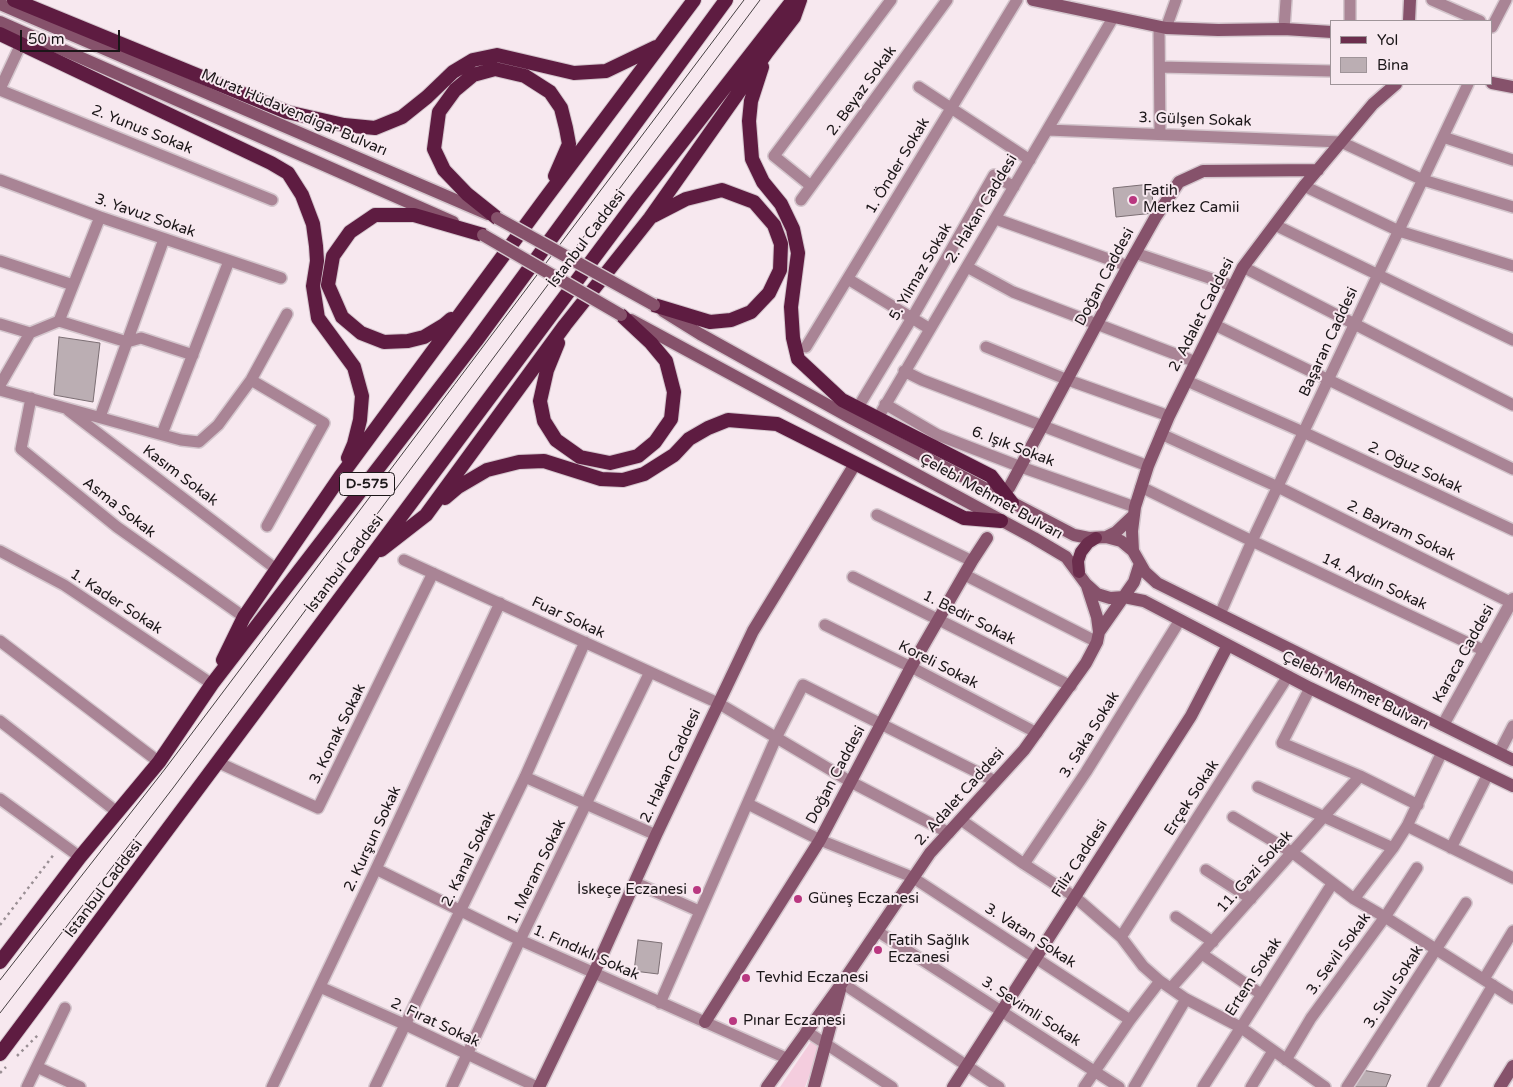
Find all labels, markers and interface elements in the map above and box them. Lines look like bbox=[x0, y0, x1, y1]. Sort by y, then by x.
scale bar bbox=[22, 20, 122, 52]
legend bbox=[1330, 20, 1493, 85]
text: 50 m bbox=[28, 30, 65, 48]
text: Yol bbox=[1377, 31, 1398, 49]
street label: 2. Beyaz Sokak bbox=[823, 43, 901, 139]
text: Bina bbox=[1377, 56, 1409, 74]
street label: Murat Hüdavendigar Bulvarı bbox=[198, 66, 390, 160]
street label: 2. Yunus Sokak bbox=[89, 102, 195, 158]
street label: 3. Gülşen Sokak bbox=[1138, 109, 1252, 131]
street label: 1. Önder Sokak bbox=[862, 115, 934, 217]
street label: 2. Hakan Caddesi bbox=[942, 151, 1022, 267]
place label: Fatih Merkez Camii bbox=[1143, 182, 1240, 217]
street label: İstanbul Caddesi bbox=[544, 186, 630, 292]
street label: 3. Yavuz Sokak bbox=[92, 190, 198, 242]
marker: Fatih Merkez Camii bbox=[1127, 194, 1139, 206]
street label: 5. Yılmaz Sokak bbox=[886, 220, 956, 324]
street label: Doğan Caddesi bbox=[1072, 225, 1138, 329]
street label: 2. Adalet Caddesi bbox=[1166, 255, 1238, 375]
street label: Başaran Caddesi bbox=[1296, 284, 1362, 400]
street label: 6. Işık Sokak bbox=[969, 423, 1057, 471]
street label: 2. Oğuz Sokak bbox=[1365, 438, 1465, 498]
street label: Kasım Sokak bbox=[139, 442, 221, 510]
street label: Çelebi Mehmet Bulvarı bbox=[916, 450, 1066, 544]
road number: D-575 bbox=[340, 472, 394, 496]
street label: Asma Sokak bbox=[79, 474, 159, 542]
street label: 2. Bayram Sokak bbox=[1344, 497, 1458, 565]
street label: İstanbul Caddesi bbox=[302, 511, 388, 617]
street label: 14. Aydın Sokak bbox=[1318, 550, 1430, 614]
street label: 1. Kader Sokak bbox=[67, 566, 165, 638]
street label: 1. Bedir Sokak bbox=[920, 587, 1018, 649]
street label: Fuar Sokak bbox=[528, 593, 608, 643]
street label: Karaca Caddesi bbox=[1429, 601, 1499, 707]
street label: Koreli Sokak bbox=[895, 637, 981, 693]
street label: Çelebi Mehmet Bulvarı bbox=[1279, 648, 1431, 734]
street label: 3. Konak Sokak bbox=[306, 681, 370, 787]
street label: 3. Saka Sokak bbox=[1056, 689, 1124, 781]
street label: 2. Hakan Caddesi bbox=[637, 706, 705, 826]
street label: Doğan Caddesi bbox=[803, 723, 869, 827]
street label: 2. Adalet Caddesi bbox=[911, 744, 1009, 850]
street label: Erçek Sokak bbox=[1161, 757, 1223, 839]
street label: 2. Kurşun Sokak bbox=[341, 783, 405, 895]
street label: 2. Kanal Sokak bbox=[438, 808, 500, 910]
street label: 1. Meram Sokak bbox=[504, 816, 570, 928]
street label: Filiz Caddesi bbox=[1048, 817, 1112, 901]
street label: 11. Gazi Sokak bbox=[1213, 827, 1297, 917]
street label: İstanbul Caddesi bbox=[61, 836, 147, 942]
place label: İskeçe Eczanesi bbox=[577, 881, 687, 899]
marker: İskeçe Eczanesi bbox=[691, 884, 703, 896]
place label: Güneş Eczanesi bbox=[808, 890, 919, 908]
marker: Güneş Eczanesi bbox=[792, 893, 804, 905]
street label: 3. Vatan Sokak bbox=[981, 900, 1079, 972]
street label: 3. Sevil Sokak bbox=[1303, 909, 1375, 999]
street label: 1. Fındıklı Sokak bbox=[530, 921, 642, 985]
place label: Fatih Sağlık Eczanesi bbox=[888, 932, 970, 967]
street label: Ertem Sokak bbox=[1222, 934, 1286, 1020]
street label: 3. Sulu Sokak bbox=[1361, 942, 1427, 1032]
marker: Fatih Sağlık Eczanesi bbox=[872, 944, 884, 956]
place label: Tevhid Eczanesi bbox=[756, 969, 869, 987]
marker: Tevhid Eczanesi bbox=[740, 972, 752, 984]
street label: 3. Sevimli Sokak bbox=[978, 973, 1084, 1051]
street label: 2. Fırat Sokak bbox=[388, 994, 482, 1052]
place label: Pınar Eczanesi bbox=[743, 1012, 846, 1030]
marker: Pınar Eczanesi bbox=[727, 1015, 739, 1027]

